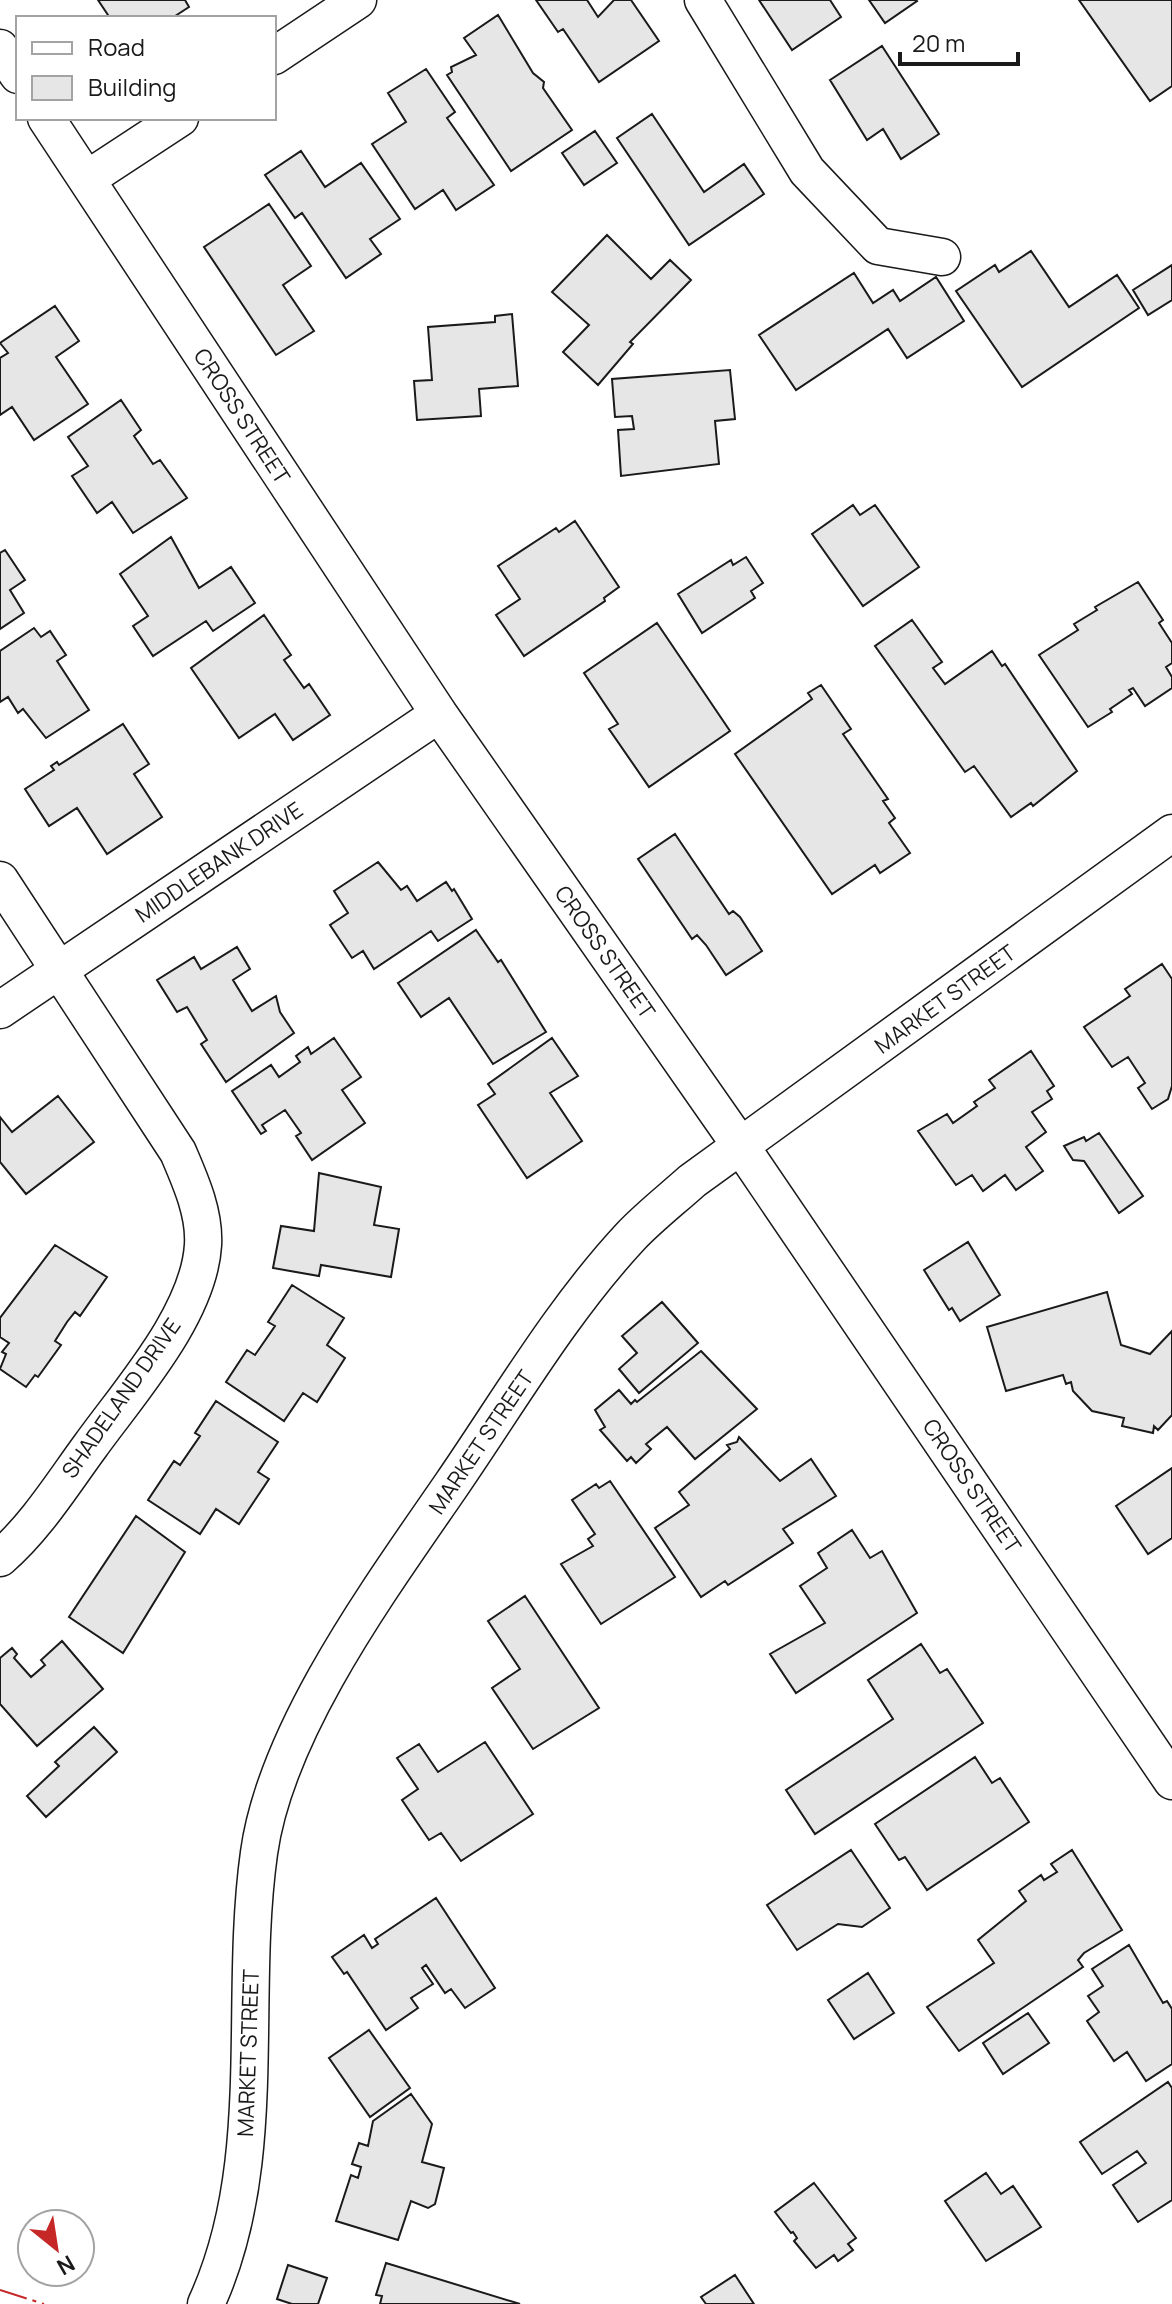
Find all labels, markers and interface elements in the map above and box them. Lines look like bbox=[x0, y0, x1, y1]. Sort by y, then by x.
legend bbox=[16, 16, 276, 120]
scale bar bbox=[900, 16, 1018, 66]
text: 20 m bbox=[912, 26, 965, 59]
text: Road bbox=[88, 30, 145, 63]
text: Building bbox=[88, 70, 176, 103]
street label: CROSS STREET bbox=[187, 342, 297, 490]
street label: MIDDLEBANK DRIVE bbox=[129, 795, 309, 929]
street label: CROSS STREET bbox=[548, 879, 662, 1025]
street label: MARKET STREET bbox=[868, 938, 1022, 1060]
street label: SHADELAND DRIVE bbox=[55, 1312, 187, 1484]
street label: MARKET STREET bbox=[422, 1364, 540, 1520]
street label: CROSS STREET bbox=[916, 1413, 1028, 1559]
street label: MARKET STREET bbox=[230, 1969, 266, 2137]
north arrow bbox=[16, 2208, 96, 2288]
text: N bbox=[52, 2248, 80, 2282]

